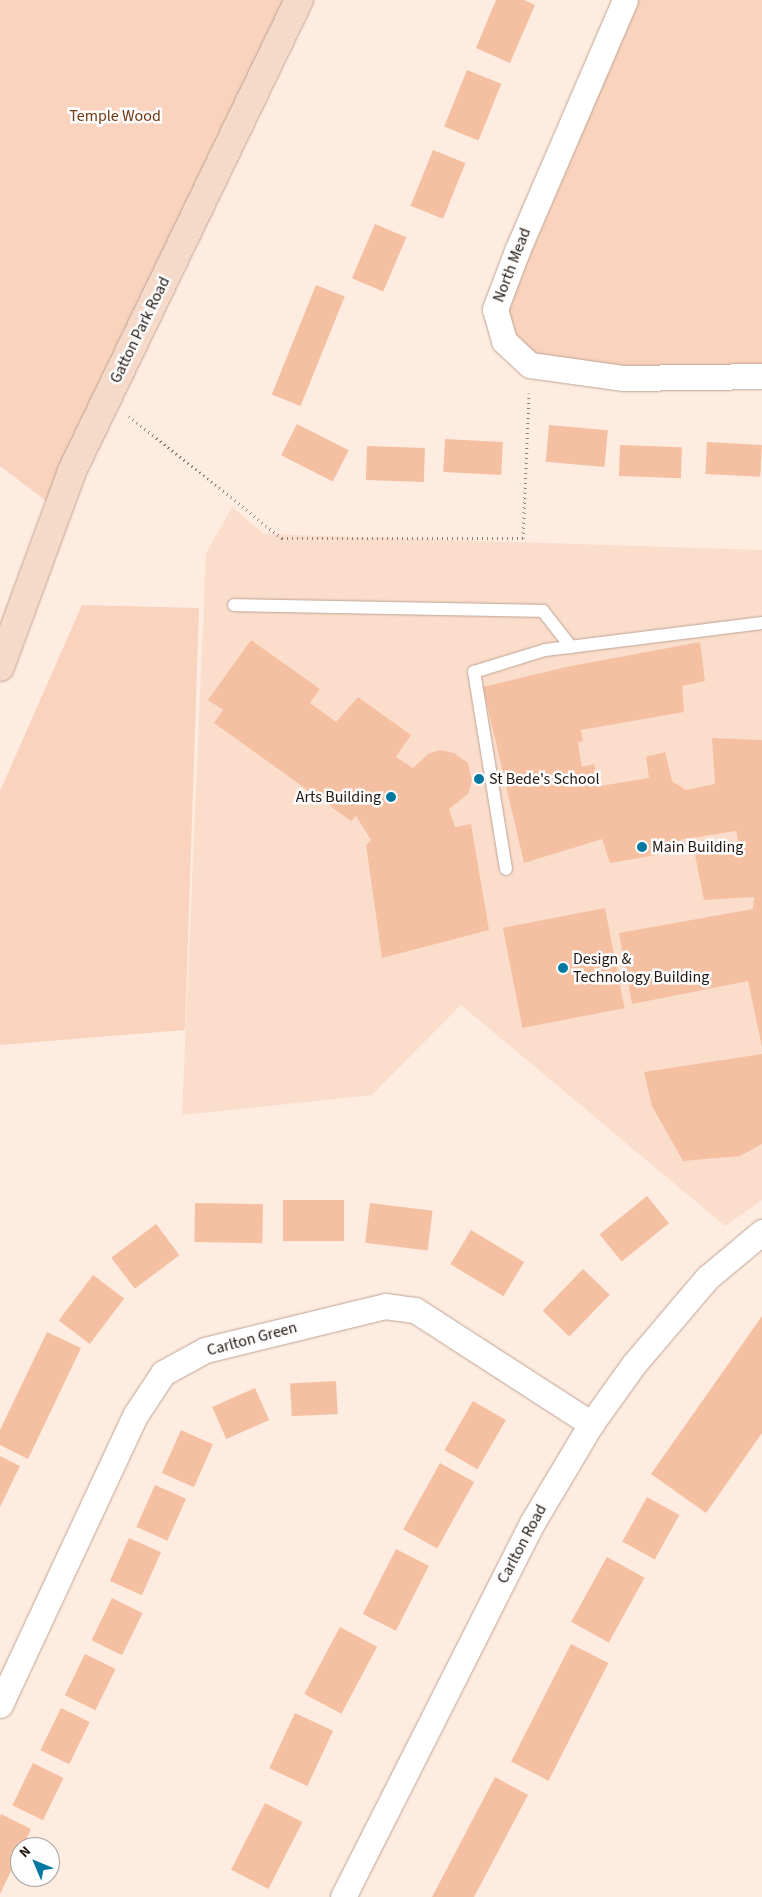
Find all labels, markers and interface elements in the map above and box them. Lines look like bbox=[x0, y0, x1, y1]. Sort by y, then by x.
park label: Temple Wood bbox=[69, 106, 161, 126]
street label: North Mead bbox=[489, 225, 535, 305]
street label: Gatton Park Road bbox=[106, 274, 174, 386]
place label: St Bede's School bbox=[489, 769, 599, 789]
marker: St Bede's School bbox=[473, 773, 485, 785]
place label: Arts Building bbox=[296, 787, 381, 807]
marker: Arts Building bbox=[385, 791, 397, 803]
place label: Main Building bbox=[652, 837, 743, 857]
marker: Main Building bbox=[636, 841, 648, 853]
place label: Design & Technology Building bbox=[573, 949, 709, 987]
marker: Design & Technology Building bbox=[557, 962, 569, 974]
street label: Carlton Green bbox=[205, 1318, 299, 1360]
street label: Carlton Road bbox=[493, 1501, 551, 1587]
north arrow bbox=[10, 1837, 60, 1887]
text: N bbox=[15, 1842, 35, 1862]

